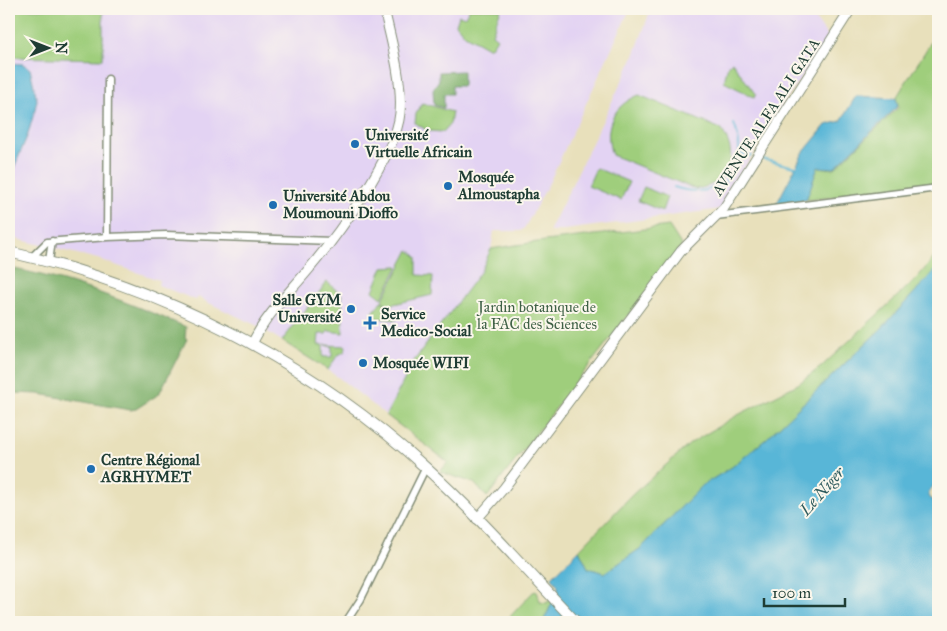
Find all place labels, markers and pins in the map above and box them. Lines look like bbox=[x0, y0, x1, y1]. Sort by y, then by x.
place label: Université Virtuelle Africain bbox=[364, 126, 473, 161]
marker: Université Virtuelle Africain bbox=[349, 138, 361, 150]
place label: Mosquée Almoustapha bbox=[457, 168, 540, 204]
marker: Mosquée Almoustapha bbox=[442, 180, 454, 192]
place label: Université Abdou Moumouni Dioffo bbox=[283, 187, 398, 222]
marker: Université Abdou Moumouni Dioffo bbox=[267, 199, 279, 211]
place label: Salle GYM Université bbox=[273, 291, 342, 326]
marker: Salle GYM Université bbox=[345, 303, 357, 315]
place label: Service Medico-Social bbox=[381, 305, 472, 340]
marker: Service Medico-Social bbox=[363, 316, 377, 330]
place label: Mosquée WIFI bbox=[373, 354, 470, 373]
marker: Mosquée WIFI bbox=[357, 357, 369, 369]
place label: Centre Régional AGRHYMET bbox=[100, 451, 201, 486]
marker: Centre Régional AGRHYMET bbox=[85, 463, 97, 475]

